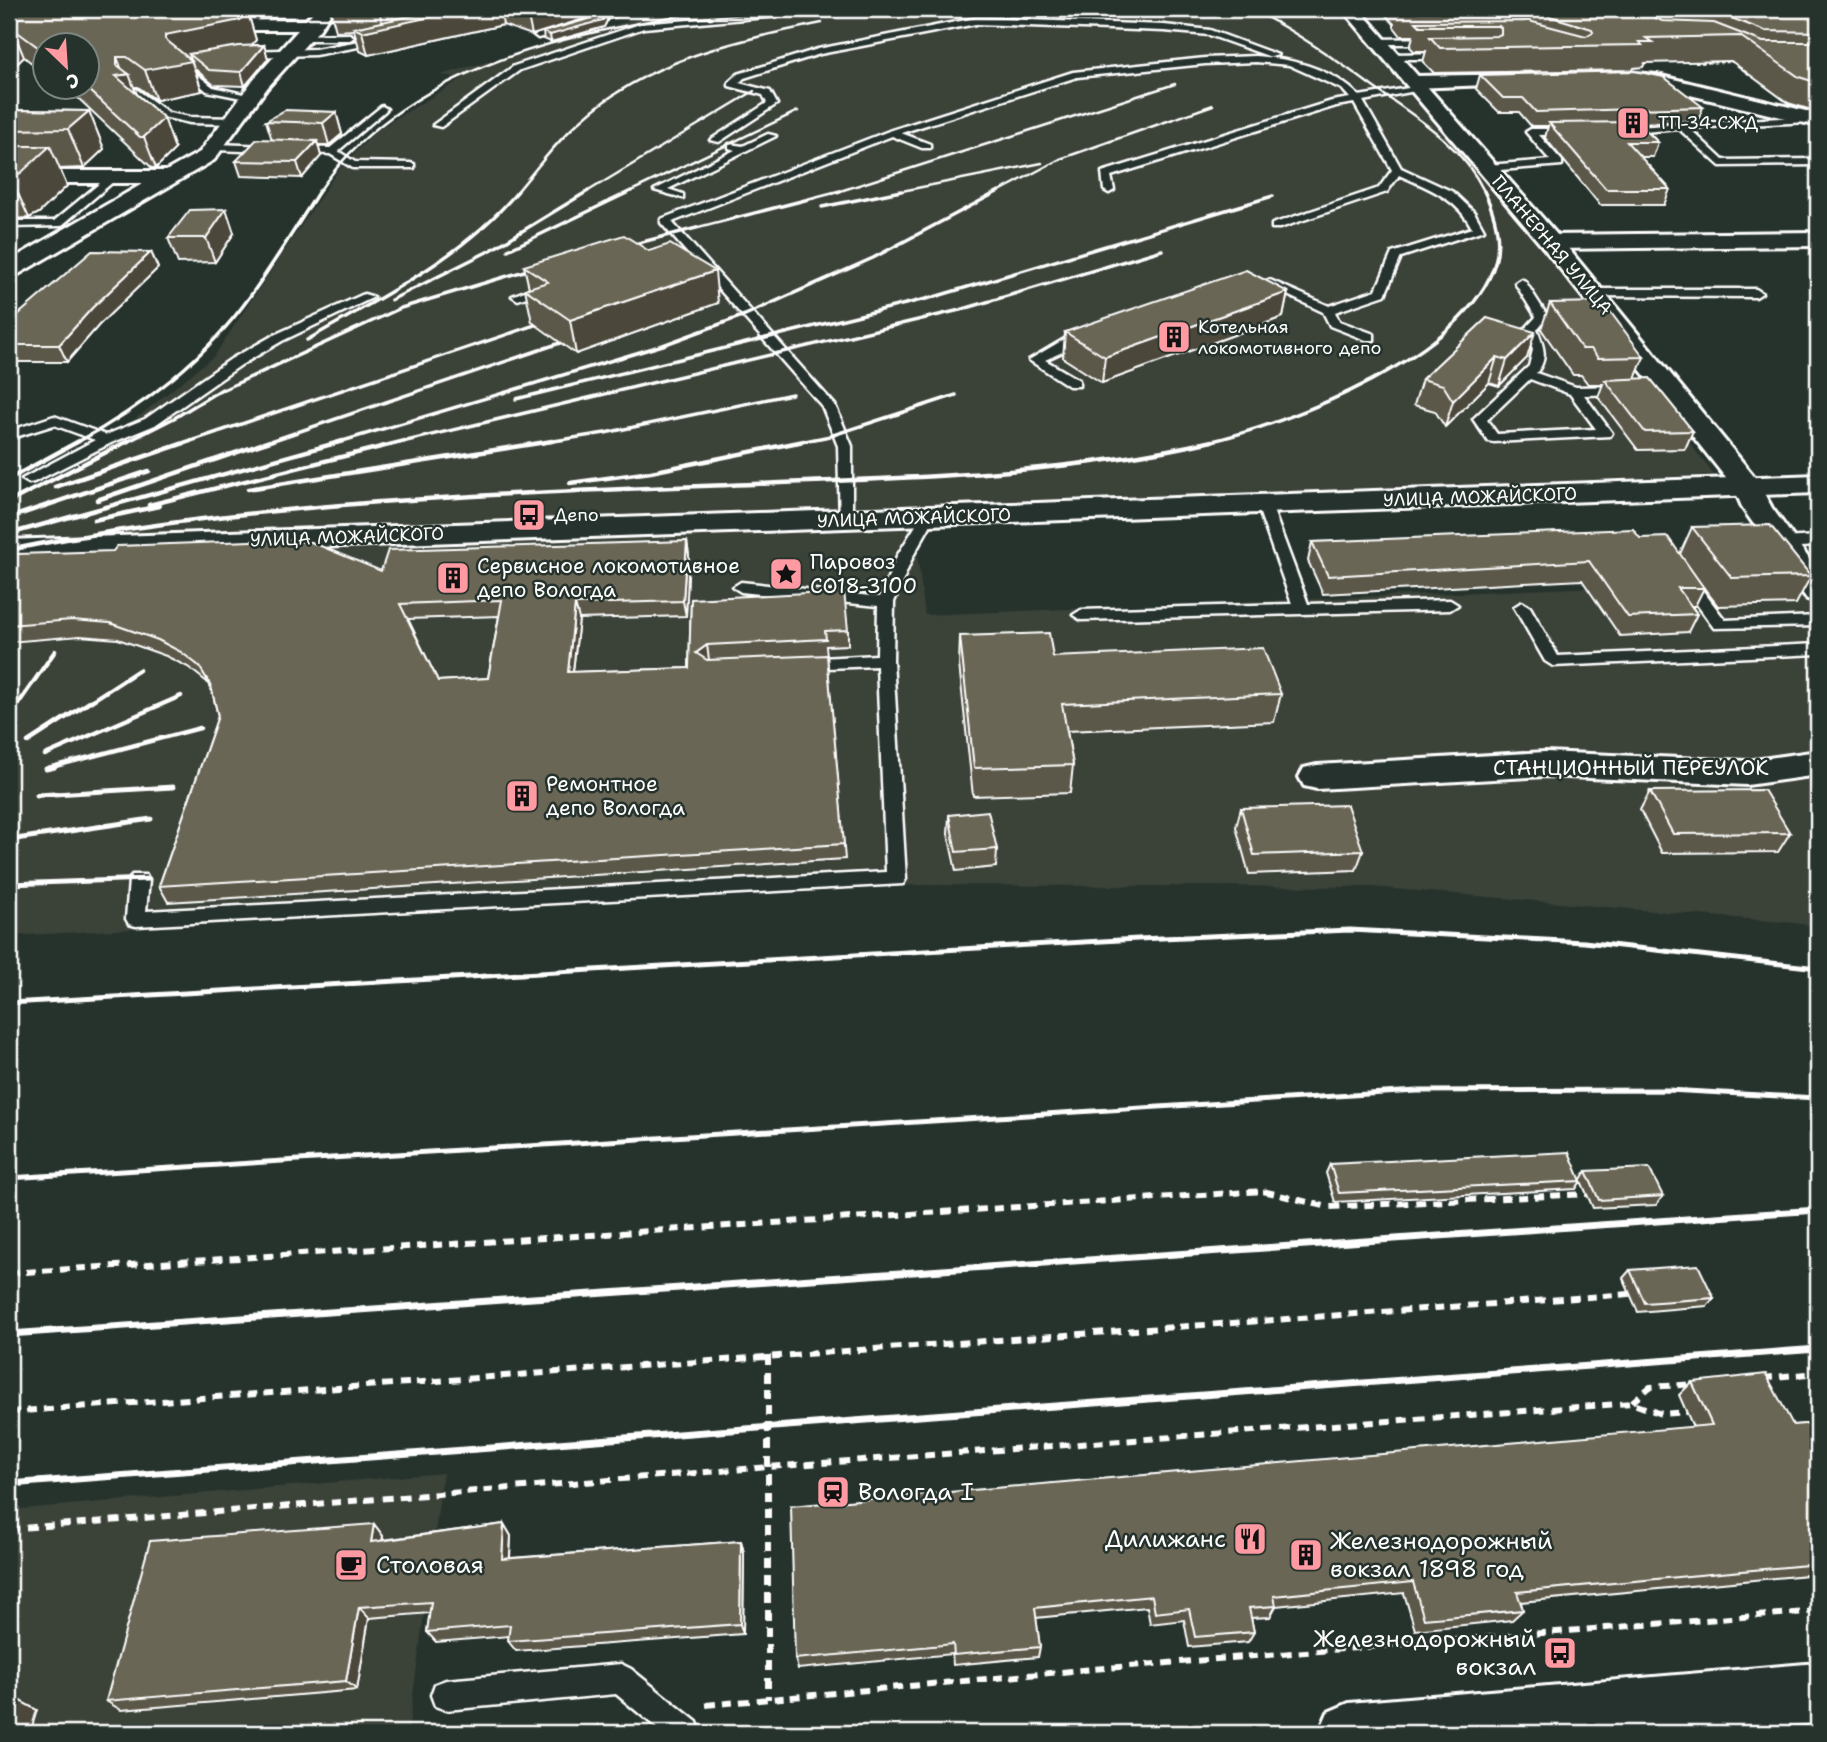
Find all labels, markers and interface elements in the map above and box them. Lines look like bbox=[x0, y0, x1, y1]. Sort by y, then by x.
north arrow bbox=[32, 32, 102, 102]
text: С bbox=[62, 67, 84, 95]
building icon: ТП-34 СЖД bbox=[1614, 104, 1652, 142]
place label: ТП-34 СЖД bbox=[1658, 111, 1758, 135]
street label: ПЛАНЕРНАЯ УЛИЦА bbox=[1486, 170, 1618, 320]
place label: Котельная локомотивного депо bbox=[1198, 315, 1381, 360]
building icon: Котельная локомотивного депо bbox=[1155, 318, 1193, 356]
street label: УЛИЦА МОЖАЙСКОГО bbox=[1383, 482, 1577, 512]
bus stop icon: Депо bbox=[510, 496, 548, 534]
place label: Депо bbox=[554, 503, 599, 527]
street label: УЛИЦА МОЖАЙСКОГО bbox=[817, 503, 1011, 533]
street label: УЛИЦА МОЖАЙСКОГО bbox=[250, 522, 444, 552]
place label: Паровоз СО18-3100 bbox=[810, 548, 917, 600]
place label: Сервисное локомотивное депо Вологда bbox=[477, 552, 740, 604]
place icon: Паровоз СО18-3100 bbox=[767, 555, 805, 593]
building icon: Сервисное локомотивное депо Вологда bbox=[434, 559, 472, 597]
street label: СТАНЦИОННЫЙ ПЕРЕУЛОК bbox=[1493, 754, 1769, 782]
place label: Ремонтное депо Вологда bbox=[546, 770, 685, 822]
building icon: Ремонтное депо Вологда bbox=[503, 777, 541, 815]
station icon: Вологда I bbox=[814, 1473, 852, 1511]
place label: Вологда I bbox=[858, 1476, 974, 1508]
restaurant icon: Дилижанс bbox=[1231, 1520, 1269, 1558]
place label: Дилижанс bbox=[1105, 1523, 1226, 1555]
place label: Железнодорожный вокзал 1898 год bbox=[1330, 1525, 1553, 1585]
building icon: Железнодорожный вокзал 1898 год bbox=[1287, 1536, 1325, 1574]
cafe icon: Столовая bbox=[332, 1546, 370, 1584]
place label: Столовая bbox=[376, 1549, 484, 1581]
place label: Железнодорожный вокзал bbox=[1313, 1623, 1536, 1683]
bus stop icon: Железнодорожный вокзал bbox=[1541, 1634, 1579, 1672]

